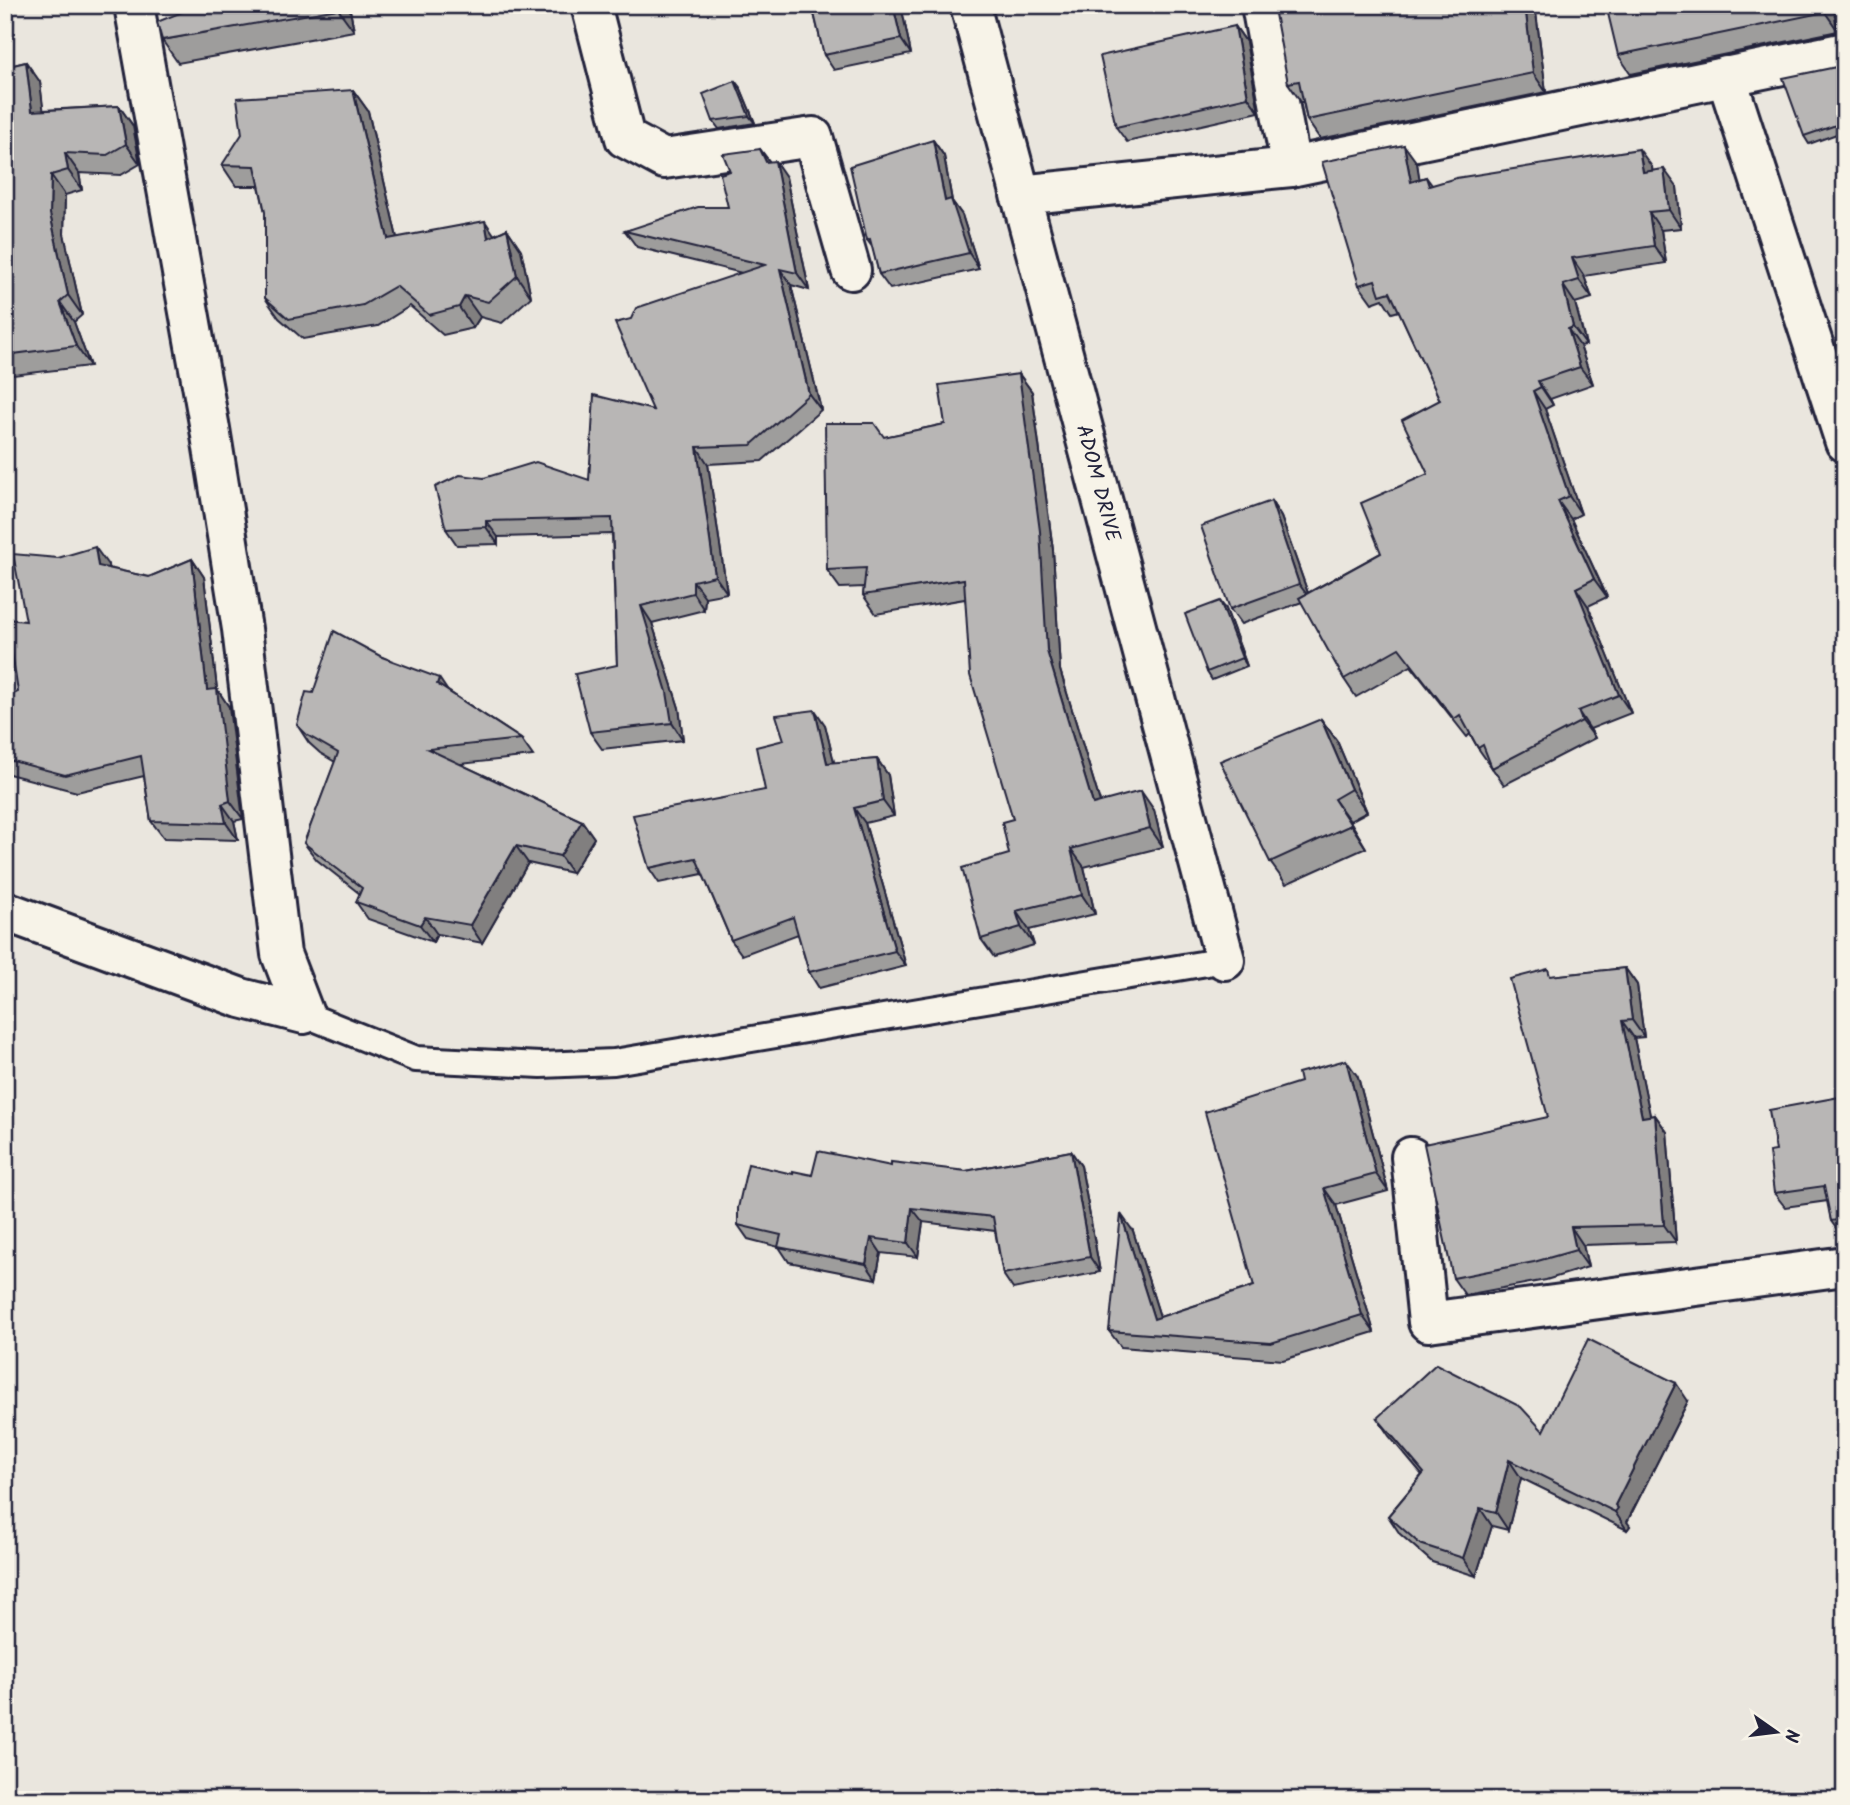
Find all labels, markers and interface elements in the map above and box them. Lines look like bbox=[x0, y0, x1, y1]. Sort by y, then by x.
street label: ADOM DRIVE bbox=[1066, 421, 1129, 546]
north arrow bbox=[1742, 1696, 1812, 1766]
text: N bbox=[1775, 1726, 1807, 1745]

